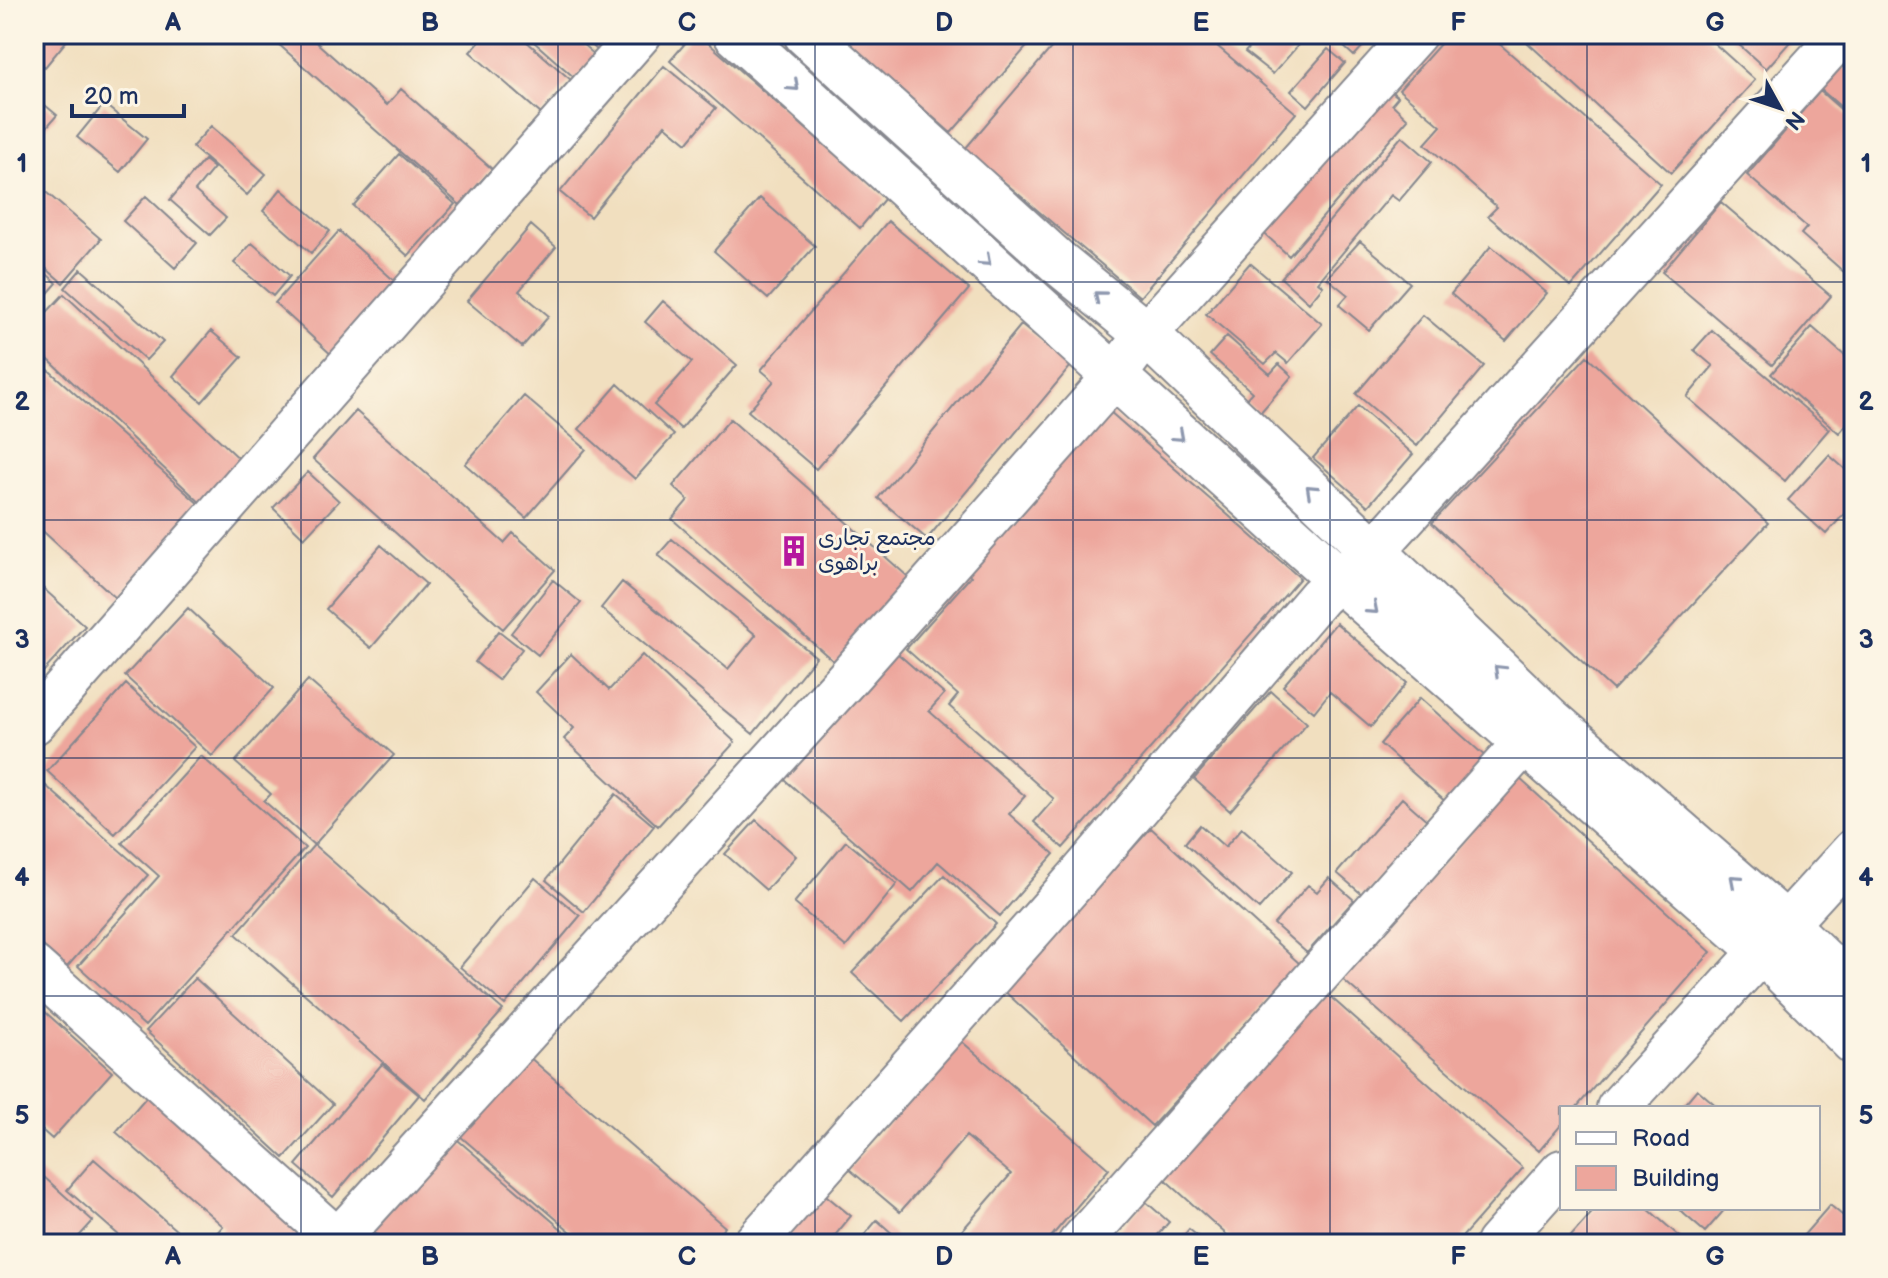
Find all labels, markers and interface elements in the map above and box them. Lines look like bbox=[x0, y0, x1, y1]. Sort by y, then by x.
text: A bbox=[164, 8, 181, 39]
text: B bbox=[421, 8, 439, 39]
text: C bbox=[678, 8, 696, 39]
text: D bbox=[935, 8, 953, 39]
text: E bbox=[1193, 8, 1210, 39]
text: F bbox=[1450, 8, 1466, 39]
text: G bbox=[1705, 8, 1725, 39]
scale bar bbox=[72, 68, 184, 118]
north arrow bbox=[1740, 68, 1820, 148]
one-way arrow bbox=[785, 77, 799, 92]
text: 20 m bbox=[84, 82, 139, 111]
text: N bbox=[1779, 105, 1810, 135]
text: 1 bbox=[17, 149, 27, 180]
text: 1 bbox=[1861, 149, 1871, 180]
one-way arrow bbox=[977, 252, 992, 266]
one-way arrow bbox=[1093, 291, 1108, 305]
text: 2 bbox=[14, 387, 30, 418]
text: 2 bbox=[1858, 387, 1874, 418]
one-way arrow bbox=[1170, 426, 1185, 441]
one-way arrow bbox=[1306, 485, 1320, 499]
place label: مجتمع تجاری براهوی bbox=[818, 525, 936, 577]
building icon: مجتمع تجاری براهوی bbox=[777, 534, 811, 568]
one-way arrow bbox=[1363, 600, 1378, 614]
text: 3 bbox=[14, 625, 30, 656]
text: 3 bbox=[1858, 625, 1874, 656]
one-way arrow bbox=[1494, 665, 1508, 679]
text: 4 bbox=[14, 863, 30, 894]
text: 4 bbox=[1858, 863, 1874, 894]
one-way arrow bbox=[1729, 875, 1744, 890]
text: 5 bbox=[14, 1101, 30, 1132]
text: 5 bbox=[1858, 1101, 1874, 1132]
legend bbox=[1560, 1106, 1820, 1210]
text: Road bbox=[1632, 1124, 1690, 1153]
text: Building bbox=[1632, 1164, 1719, 1193]
text: A bbox=[164, 1242, 181, 1273]
text: B bbox=[421, 1242, 439, 1273]
text: C bbox=[678, 1242, 696, 1273]
text: D bbox=[935, 1242, 953, 1273]
text: E bbox=[1193, 1242, 1210, 1273]
text: F bbox=[1450, 1242, 1466, 1273]
text: G bbox=[1705, 1242, 1725, 1273]

